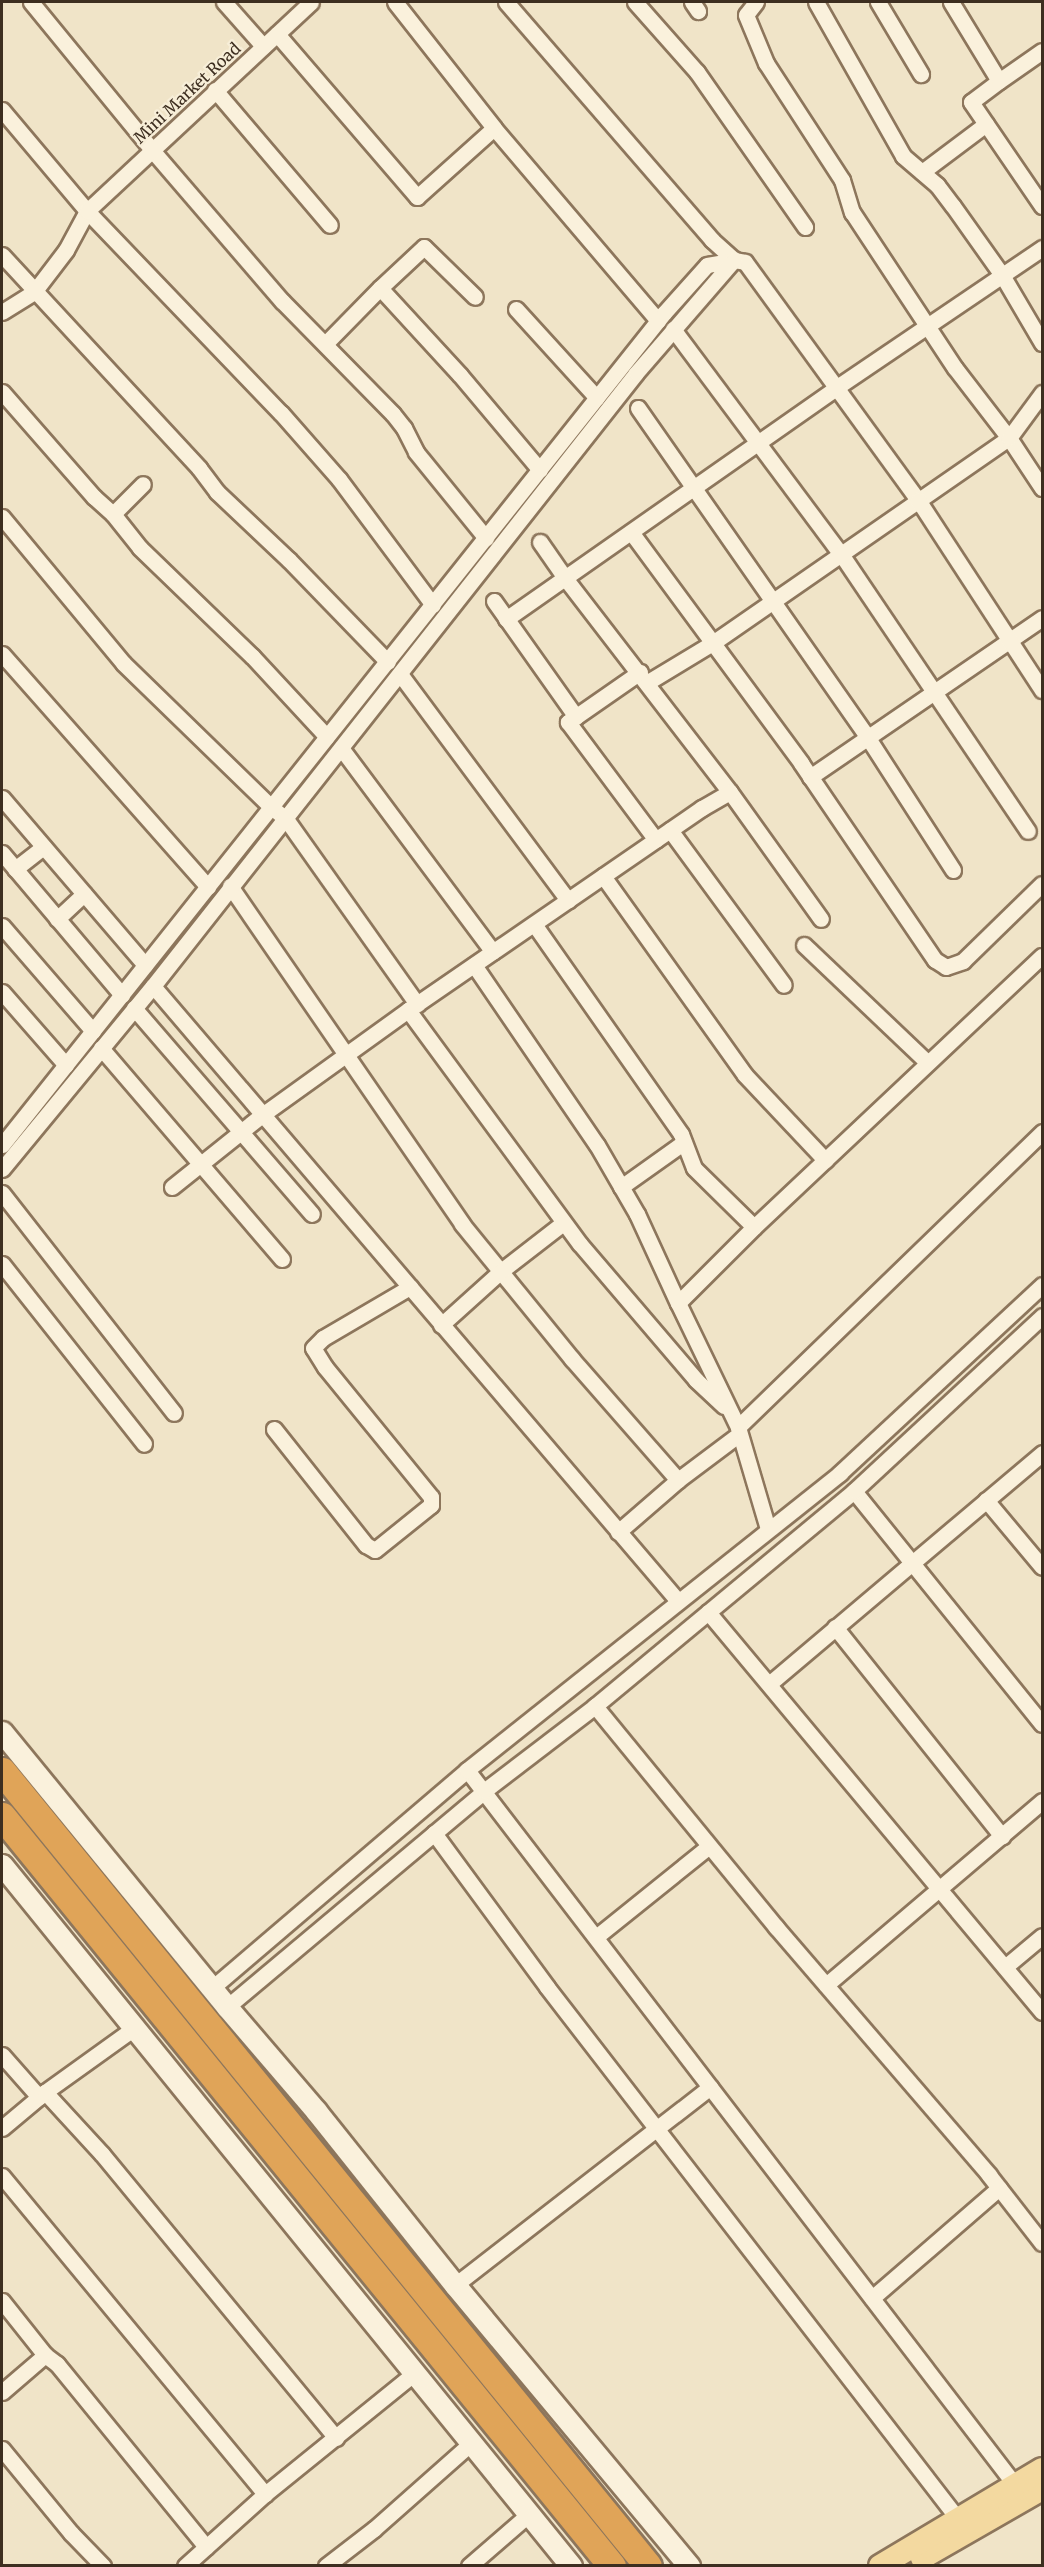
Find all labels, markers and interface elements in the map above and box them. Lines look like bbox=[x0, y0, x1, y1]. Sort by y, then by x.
street label: Mini Market Road bbox=[130, 39, 244, 147]

